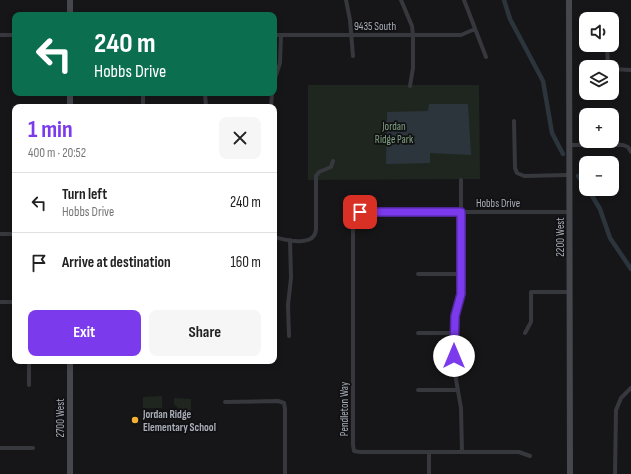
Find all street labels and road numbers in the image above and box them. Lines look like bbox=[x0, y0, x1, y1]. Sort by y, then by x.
street label: 9435 South bbox=[354, 20, 396, 33]
street label: Hobbs Drive bbox=[476, 197, 520, 210]
street label: 2200 West bbox=[554, 217, 567, 257]
street label: Pendleton Way bbox=[338, 381, 351, 436]
street label: 2700 West bbox=[54, 398, 67, 438]

